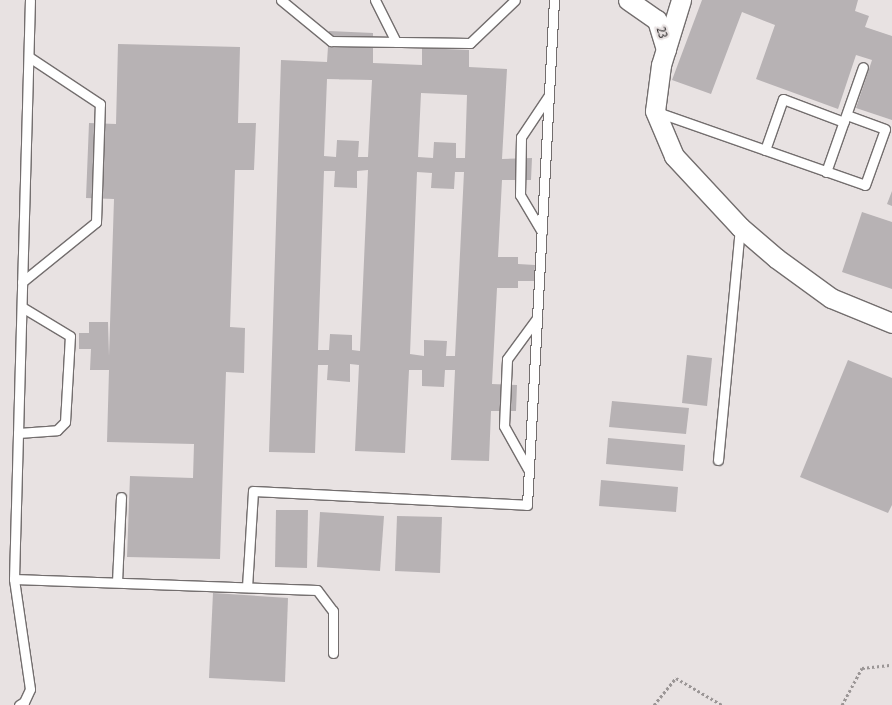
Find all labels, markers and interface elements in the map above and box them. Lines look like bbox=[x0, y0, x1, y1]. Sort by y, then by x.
street label: 23 bbox=[653, 26, 669, 40]

